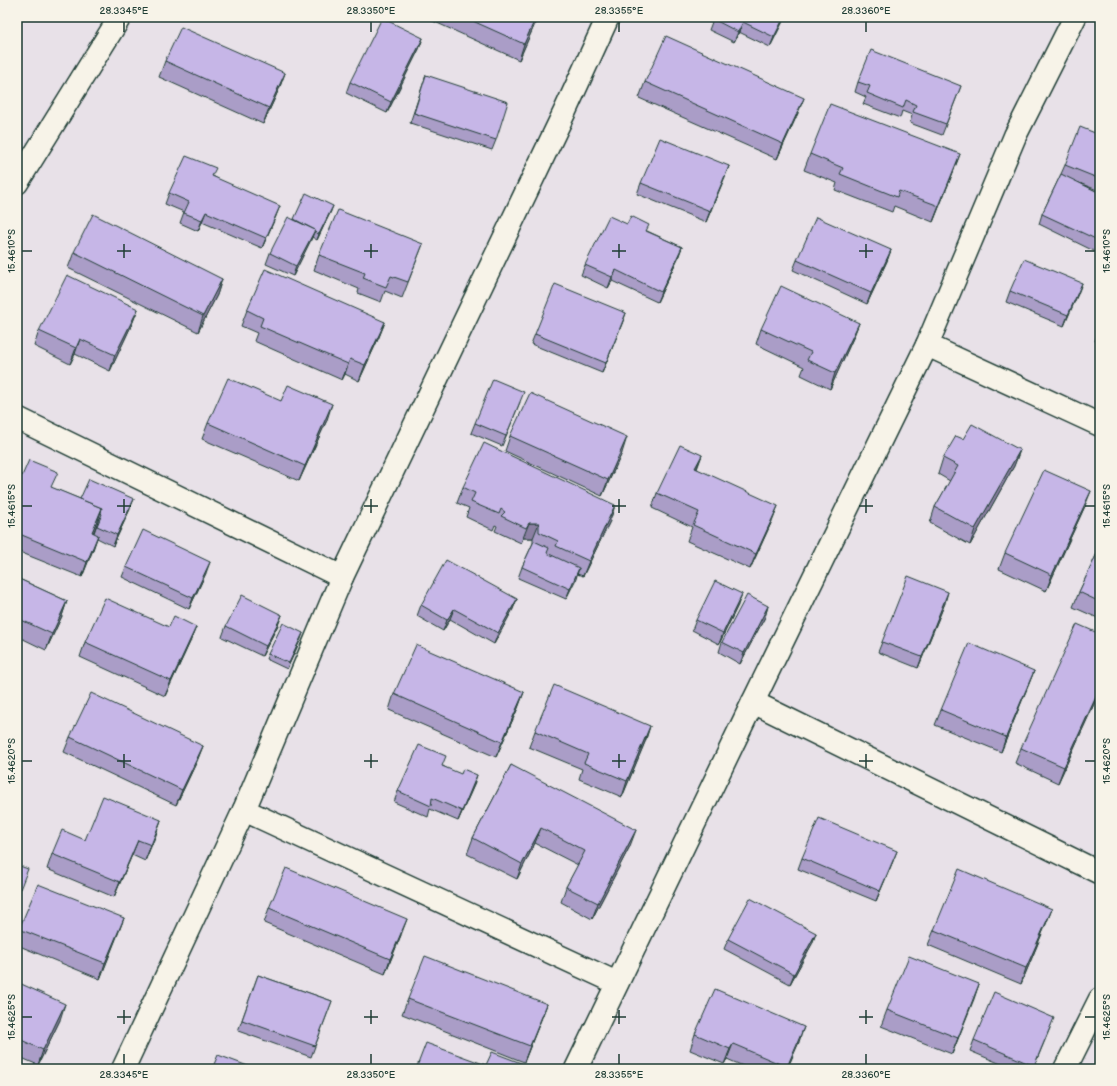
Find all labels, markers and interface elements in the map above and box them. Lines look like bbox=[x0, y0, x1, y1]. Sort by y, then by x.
text: 28.3345°E bbox=[100, 5, 149, 17]
text: 28.3350°E bbox=[347, 5, 396, 17]
text: 28.3355°E bbox=[595, 5, 644, 17]
text: 28.3360°E bbox=[841, 5, 891, 17]
text: 15.4610°S bbox=[6, 229, 18, 273]
text: 15.4610°S bbox=[1101, 229, 1113, 273]
text: 15.4615°S bbox=[6, 484, 18, 528]
text: 15.4615°S bbox=[1101, 484, 1113, 528]
text: 15.4620°S bbox=[6, 738, 18, 784]
text: 15.4620°S bbox=[1101, 738, 1113, 784]
text: 15.4625°S bbox=[6, 994, 18, 1040]
text: 15.4625°S bbox=[1101, 994, 1113, 1040]
text: 28.3345°E bbox=[100, 1069, 149, 1081]
text: 28.3350°E bbox=[347, 1069, 396, 1081]
text: 28.3355°E bbox=[595, 1069, 644, 1081]
text: 28.3360°E bbox=[841, 1069, 891, 1081]

